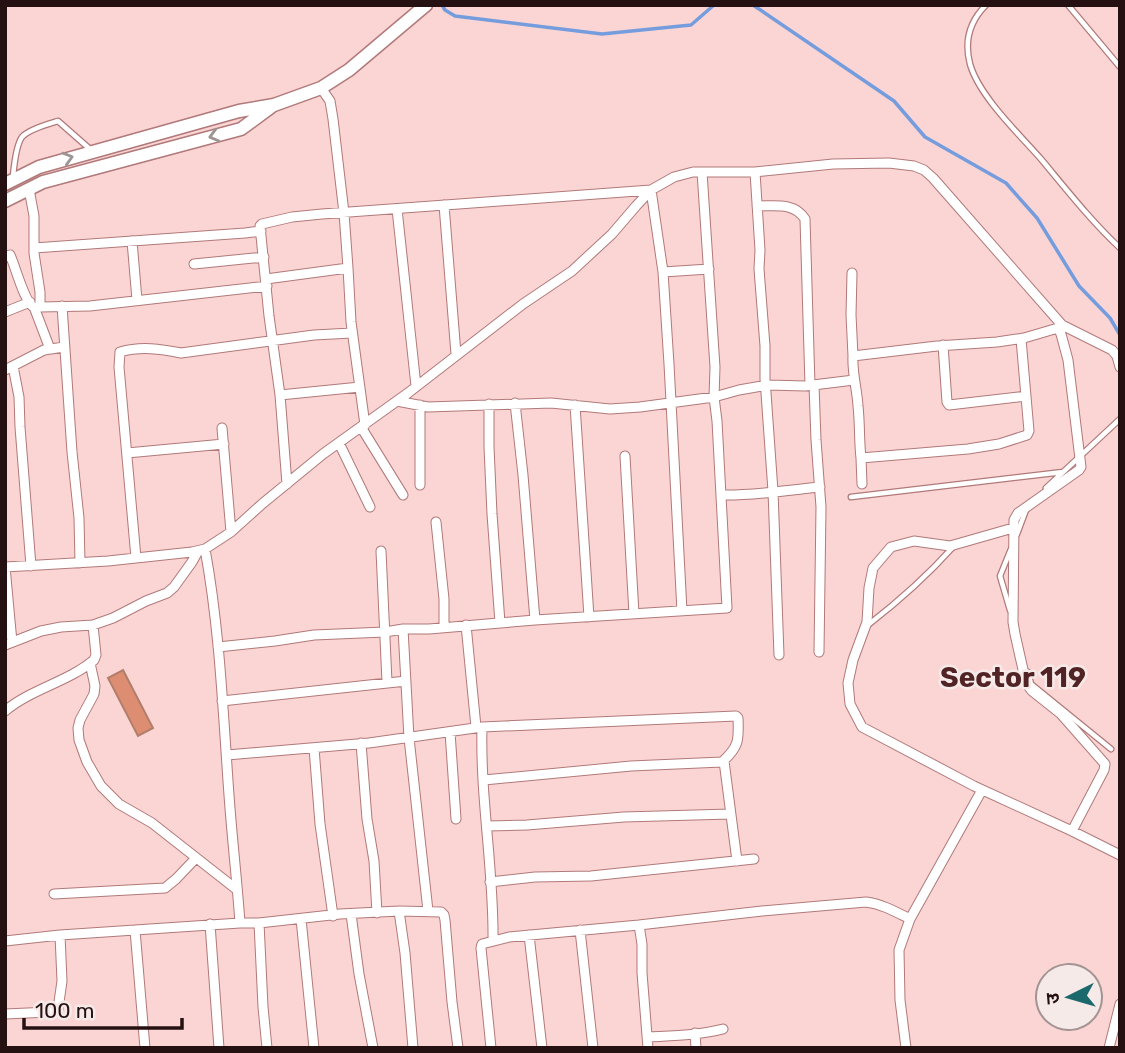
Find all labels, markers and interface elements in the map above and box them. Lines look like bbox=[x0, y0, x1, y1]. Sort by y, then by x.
one-way arrow bbox=[209, 128, 221, 142]
one-way arrow bbox=[62, 152, 74, 167]
district label: Sector 119 bbox=[940, 661, 1086, 694]
north arrow bbox=[1034, 962, 1104, 1032]
scale bar bbox=[24, 986, 182, 1030]
text: उ bbox=[1041, 991, 1065, 1005]
text: 100 m bbox=[35, 998, 94, 1023]

